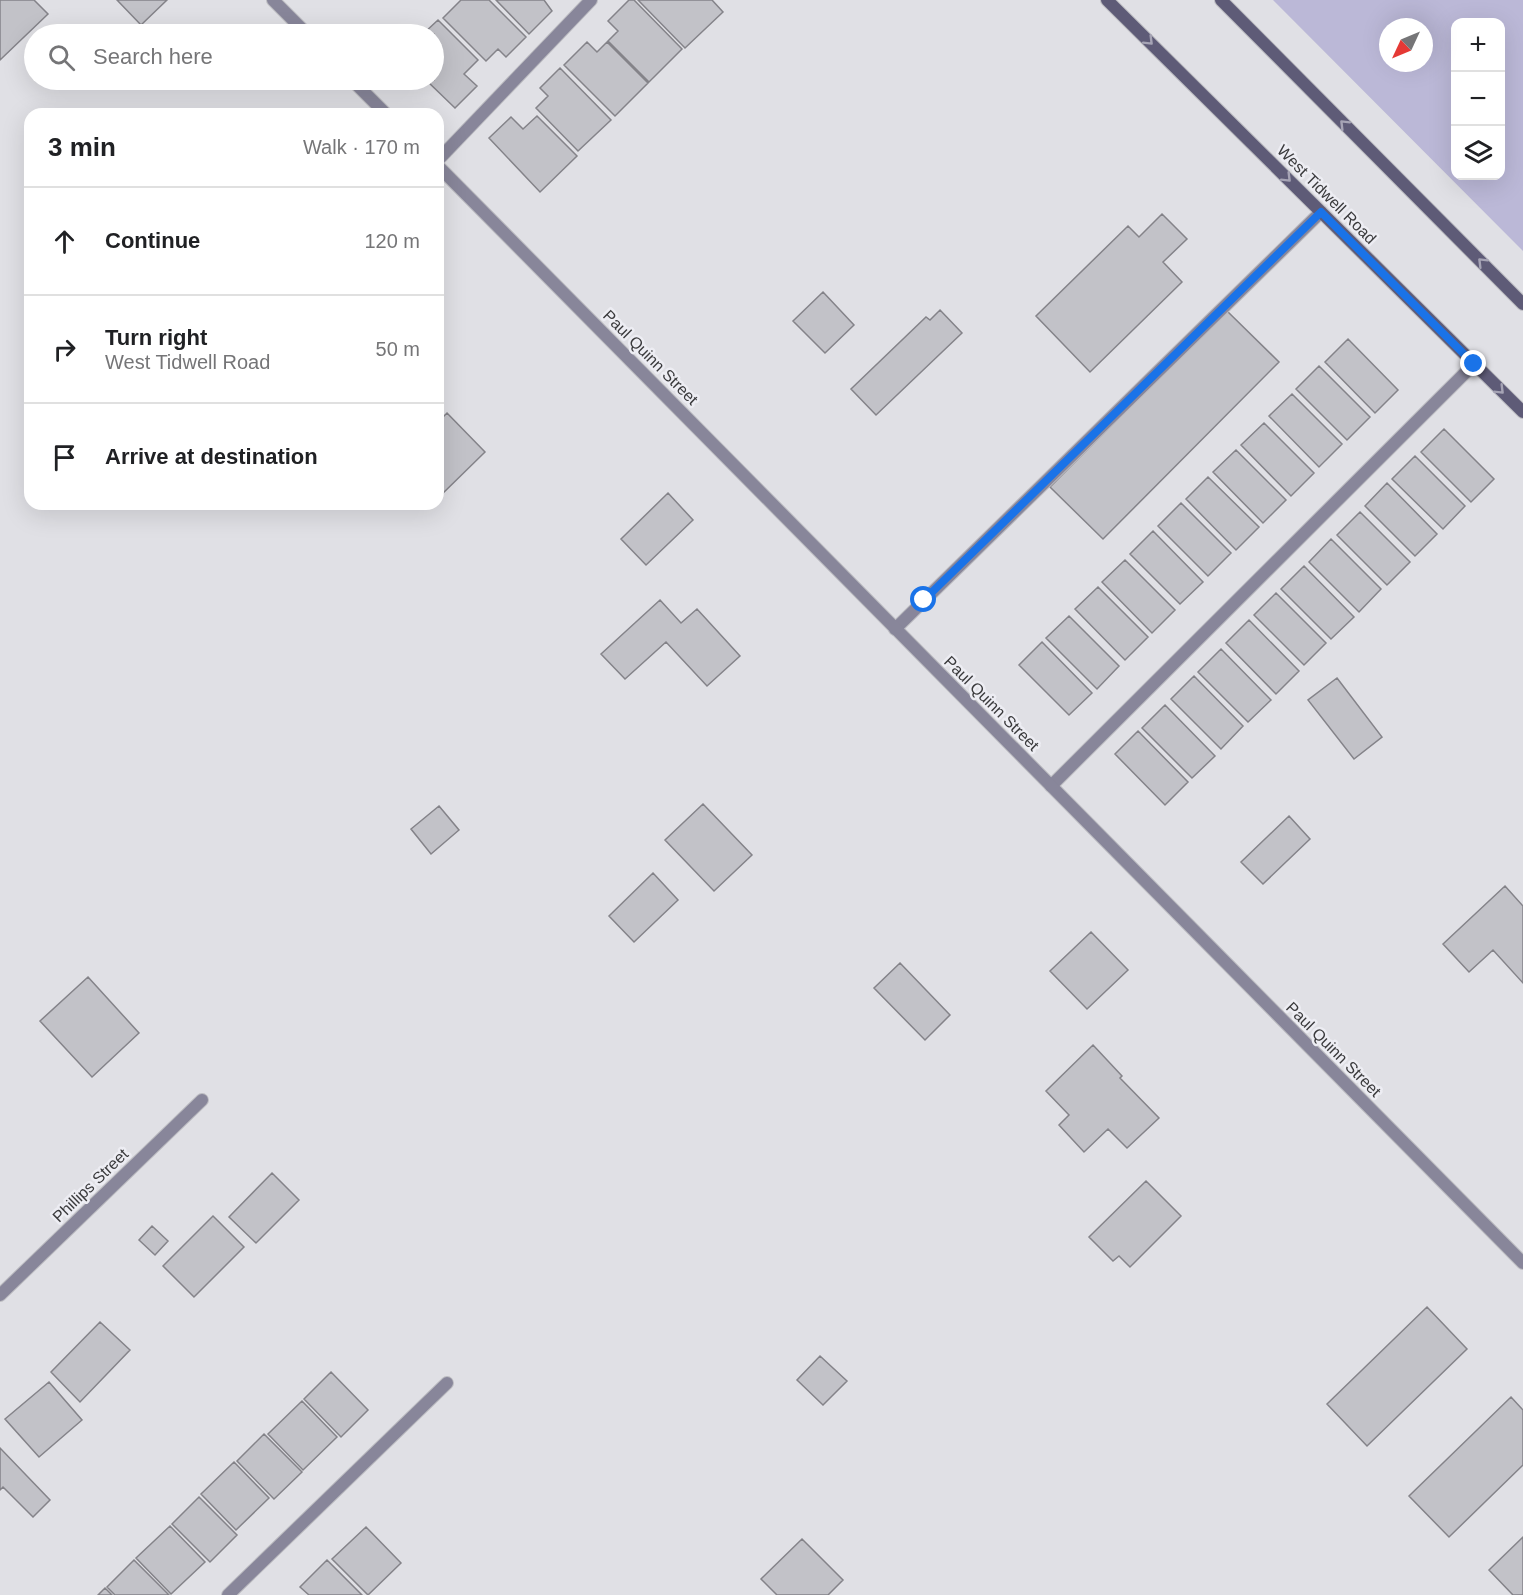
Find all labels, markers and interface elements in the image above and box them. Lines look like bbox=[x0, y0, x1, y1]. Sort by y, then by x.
north arrow bbox=[1379, 18, 1433, 72]
map controls bbox=[1451, 18, 1505, 180]
button: + bbox=[1451, 18, 1505, 72]
search box bbox=[24, 24, 444, 90]
one-way arrow bbox=[1141, 34, 1152, 45]
icon: search bbox=[45, 41, 78, 74]
text: Search here bbox=[93, 44, 213, 69]
button: − bbox=[1451, 72, 1505, 126]
one-way arrow bbox=[1341, 120, 1351, 131]
button: layers bbox=[1451, 126, 1505, 180]
text: 3 min bbox=[48, 132, 116, 162]
text: Walk · 170 m bbox=[303, 136, 420, 158]
street label: West Tidwell Road bbox=[1274, 142, 1379, 247]
one-way arrow bbox=[1280, 171, 1291, 182]
icon: ahead bbox=[48, 225, 81, 258]
text: Continue bbox=[105, 228, 200, 253]
text: 120 m bbox=[364, 230, 420, 252]
one-way arrow bbox=[1478, 259, 1489, 270]
street label: Paul Quinn Street bbox=[600, 307, 702, 408]
text: Turn right bbox=[105, 325, 207, 350]
icon: right bbox=[48, 333, 81, 366]
text: 50 m bbox=[376, 338, 420, 360]
route end bbox=[1460, 350, 1486, 376]
text: West Tidwell Road bbox=[105, 351, 270, 373]
one-way arrow bbox=[1493, 382, 1504, 393]
icon: arrive bbox=[48, 441, 81, 474]
text: Arrive at destination bbox=[105, 444, 318, 469]
route start bbox=[910, 586, 936, 612]
street label: Paul Quinn Street bbox=[941, 653, 1043, 754]
street label: Paul Quinn Street bbox=[1283, 999, 1385, 1100]
street label: Phillips Street bbox=[49, 1145, 132, 1225]

